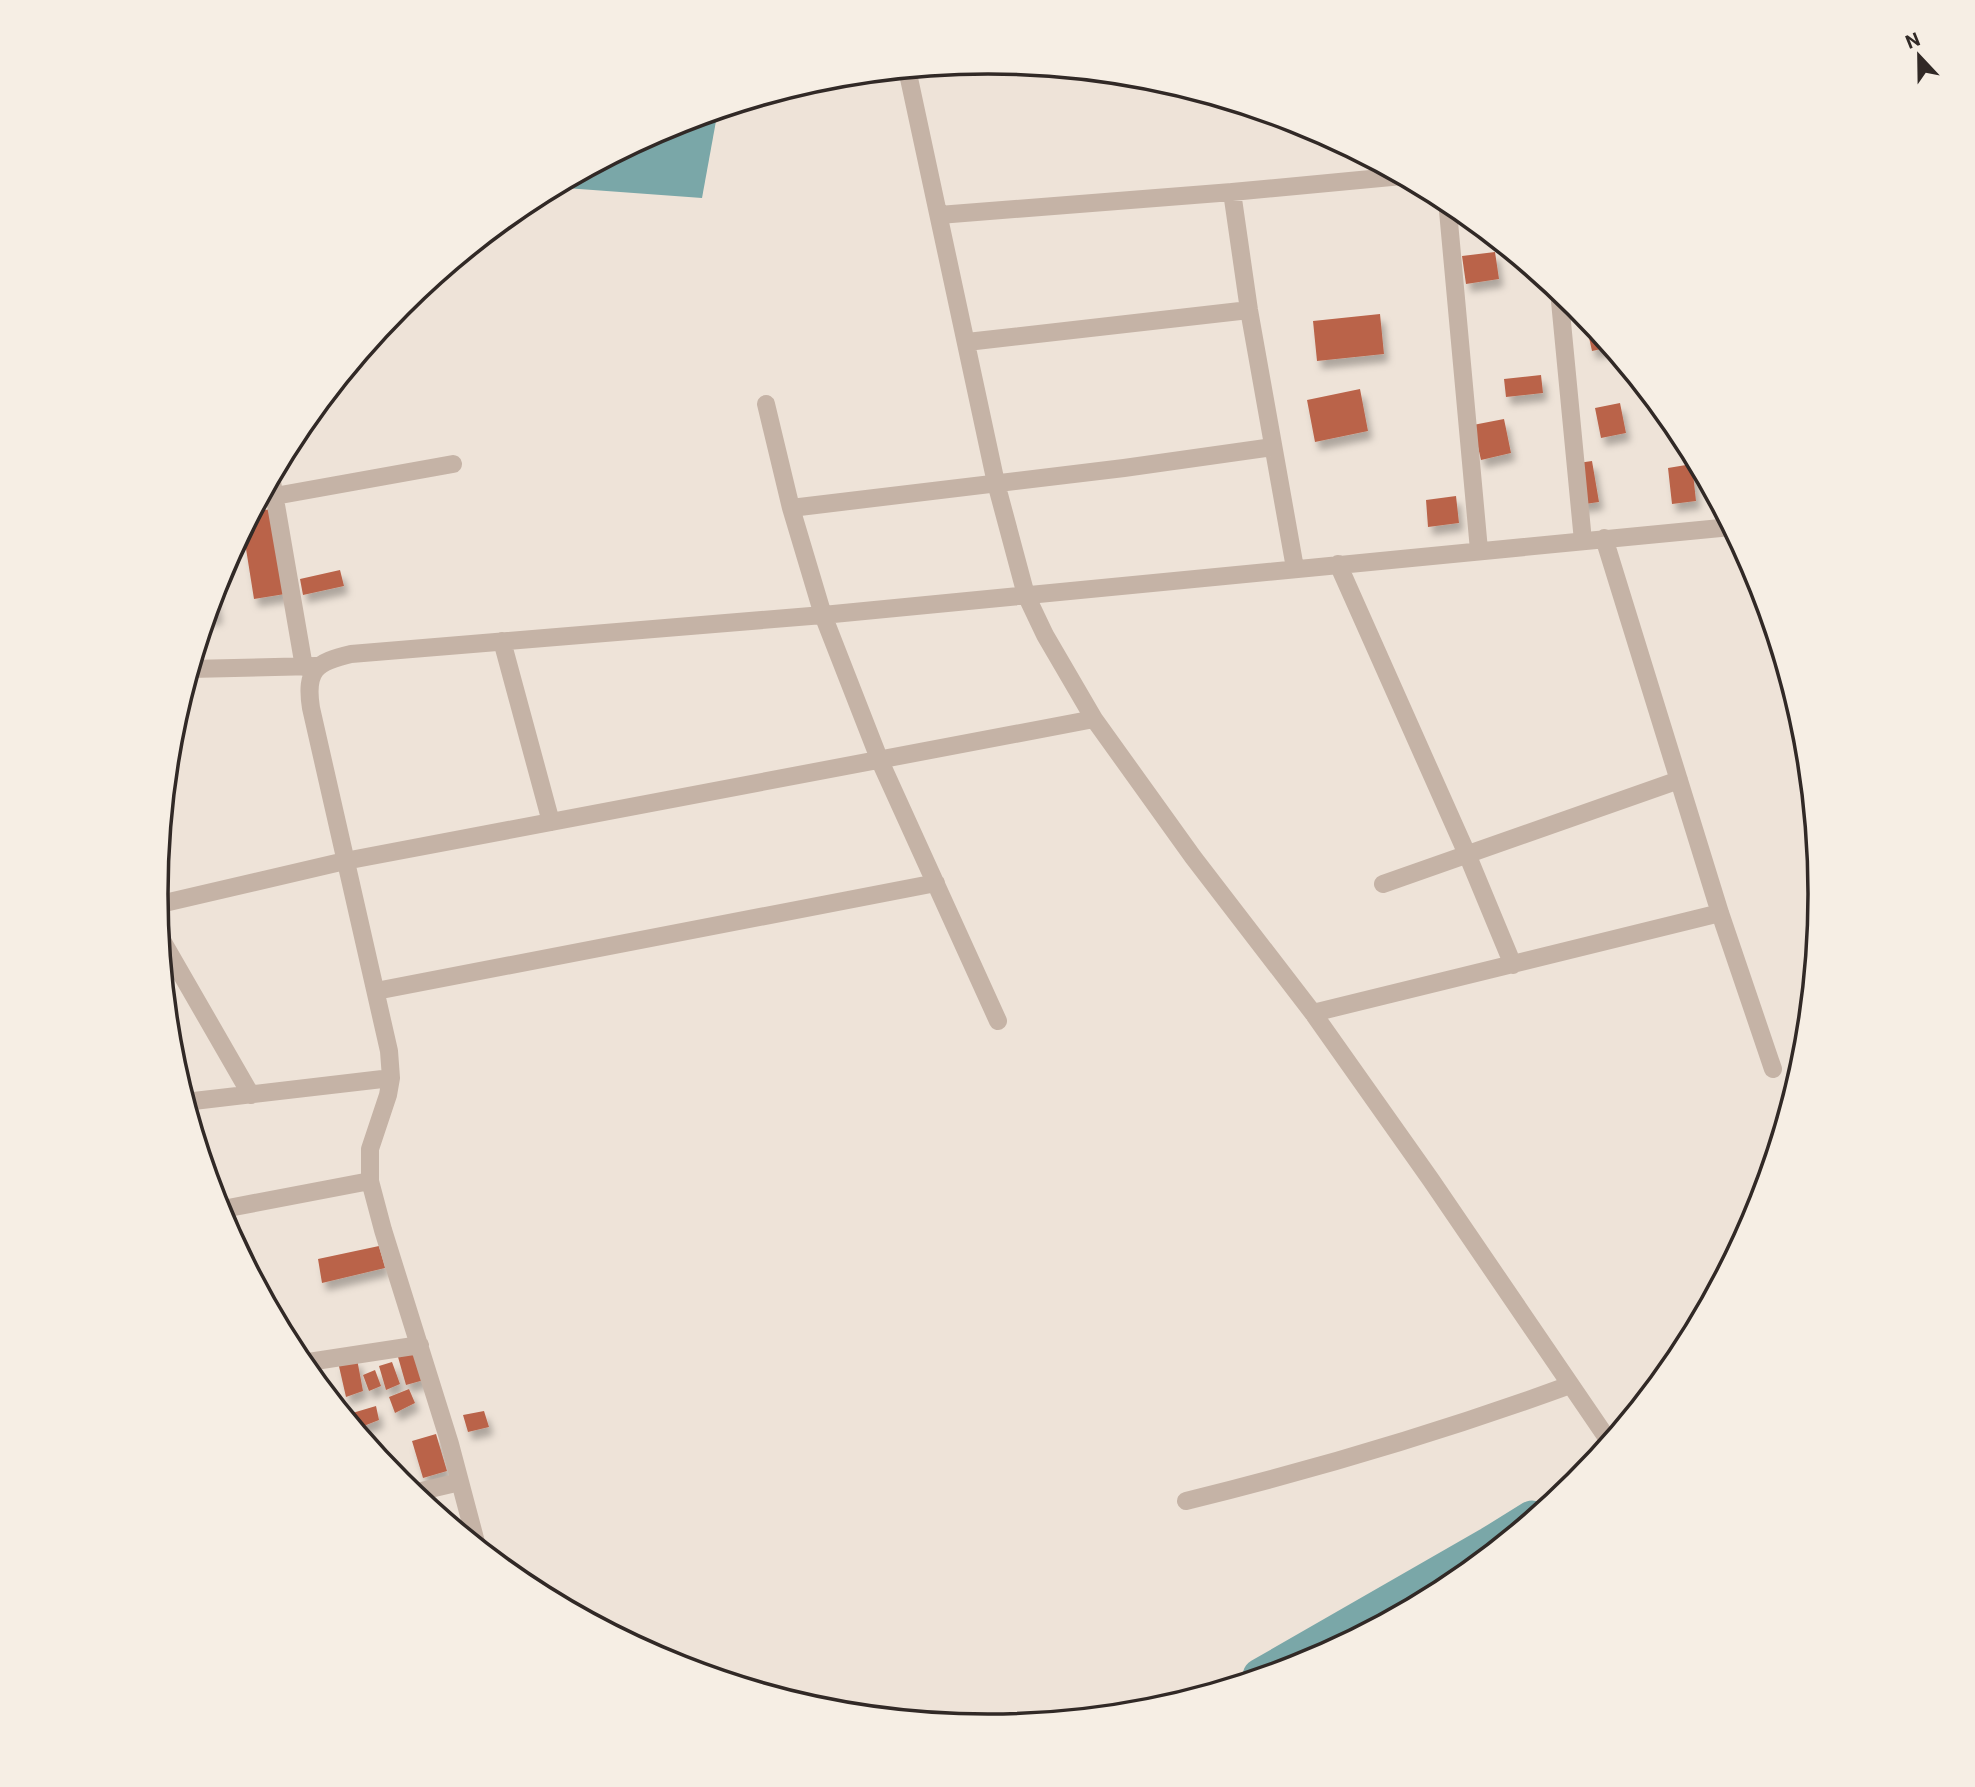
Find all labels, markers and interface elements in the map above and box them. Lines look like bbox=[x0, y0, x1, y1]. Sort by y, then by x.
north arrow bbox=[1884, 21, 1954, 91]
text: N bbox=[1902, 28, 1923, 54]

